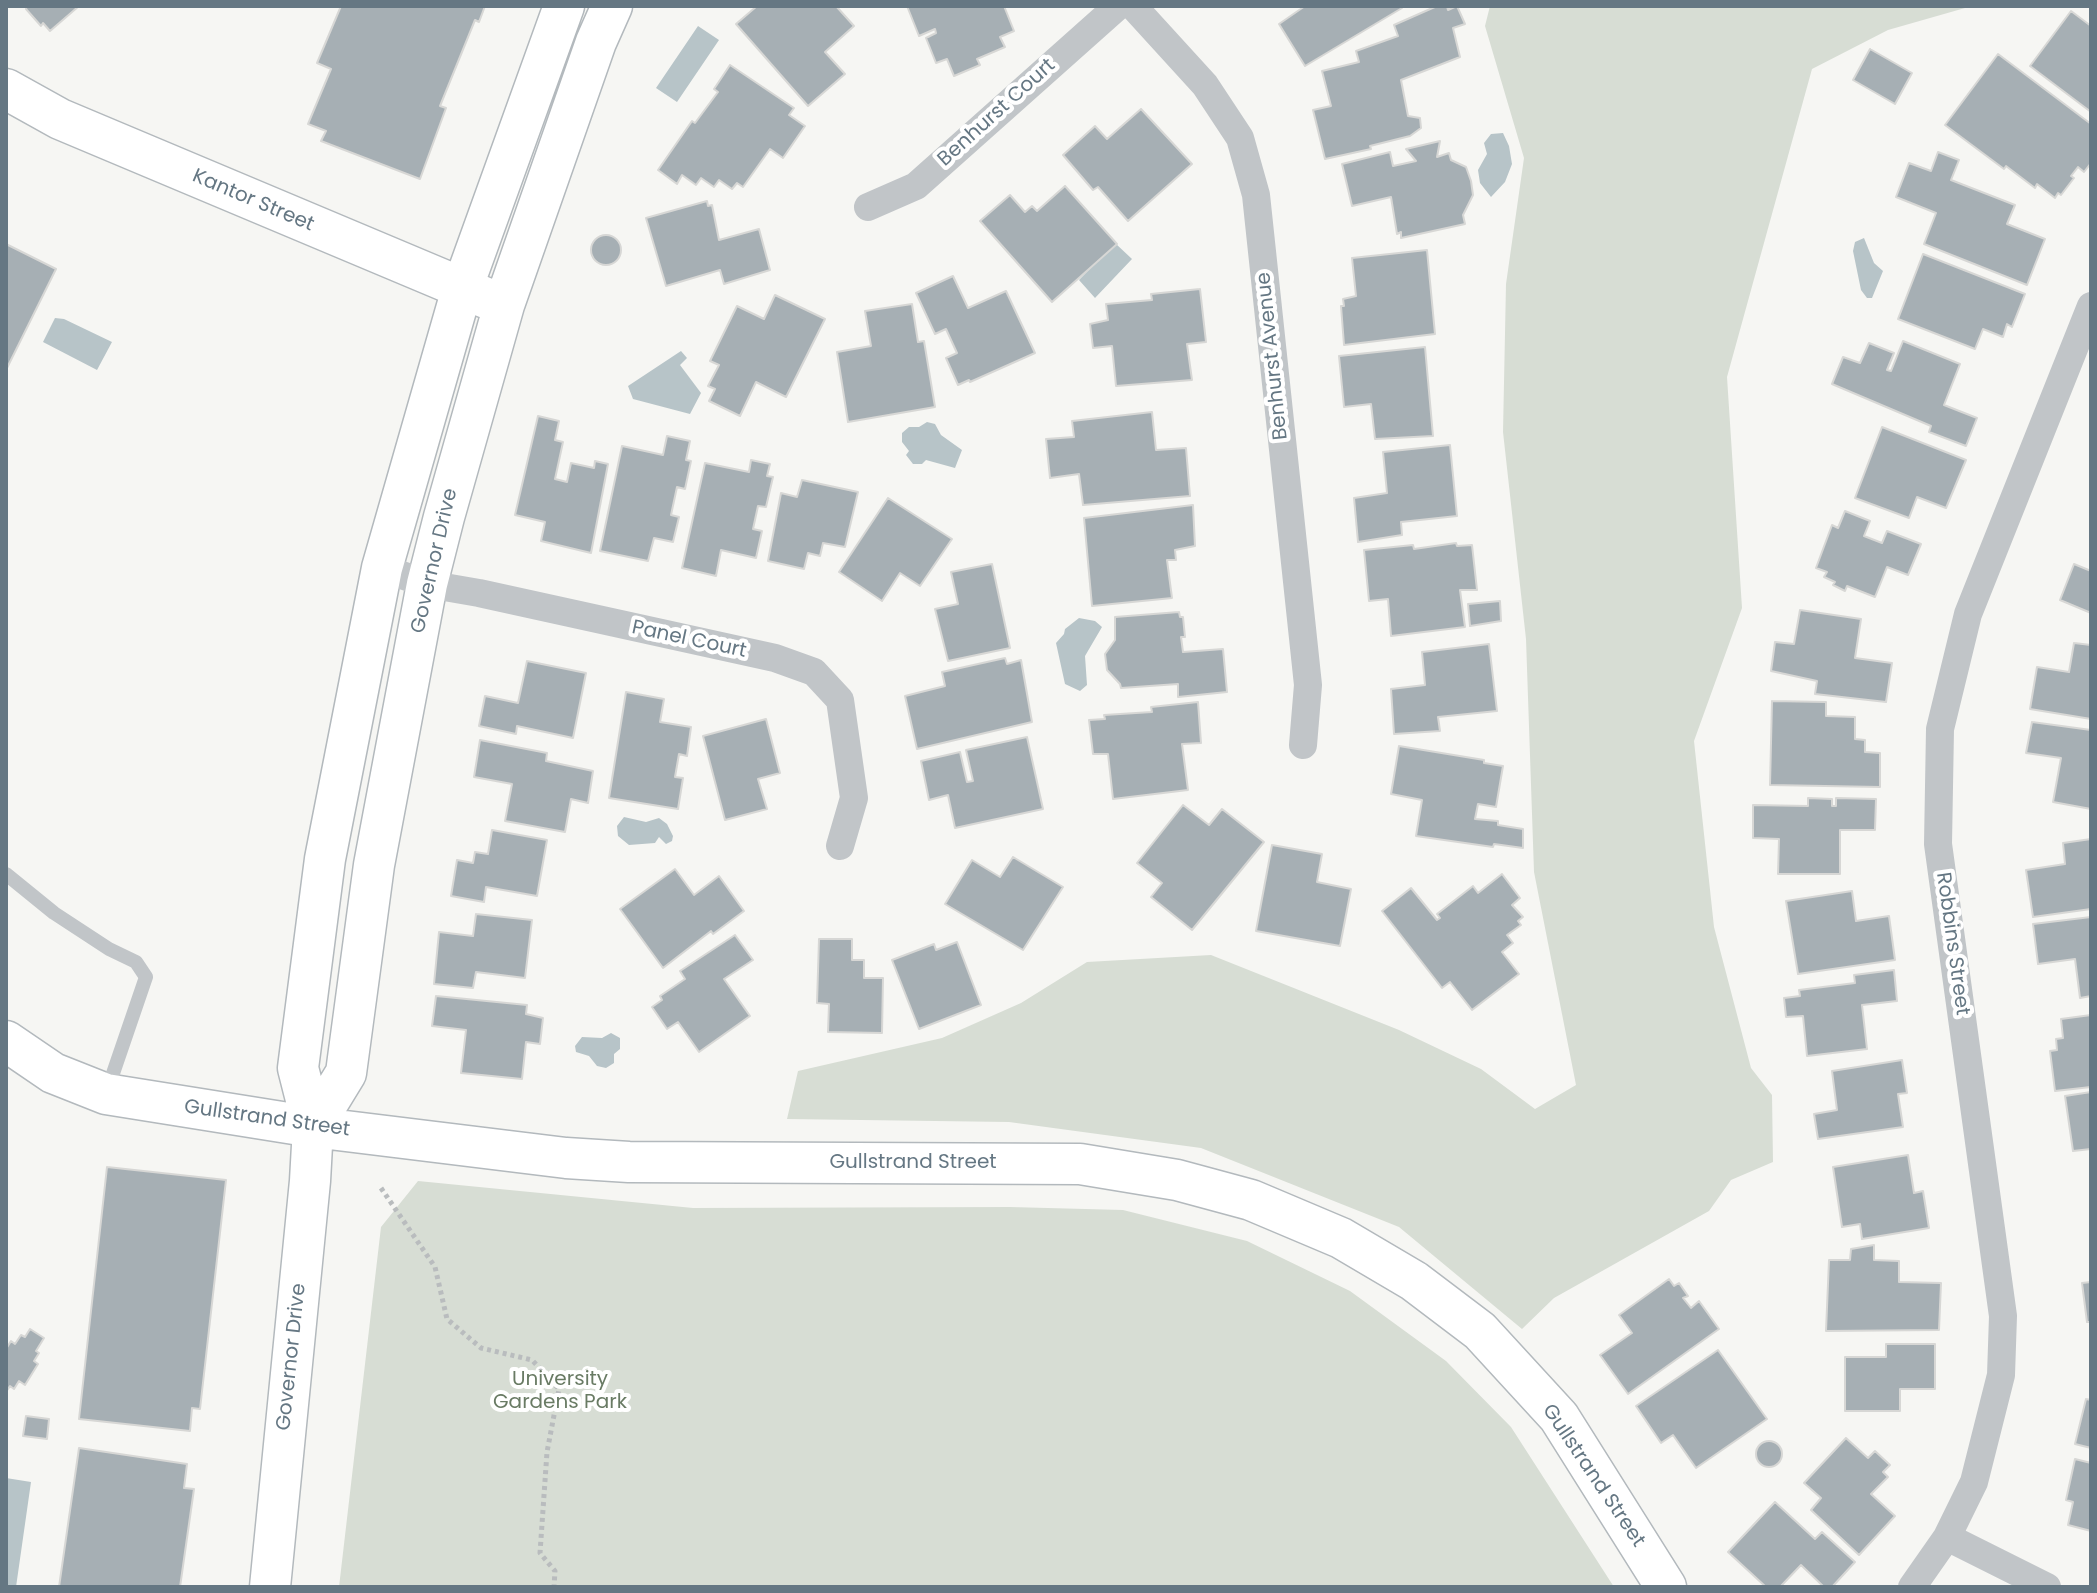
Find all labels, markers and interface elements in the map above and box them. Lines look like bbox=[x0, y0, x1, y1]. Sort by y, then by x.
street label: Benhurst Court bbox=[933, 54, 1061, 172]
street label: Kantor Street bbox=[189, 165, 317, 237]
street label: Benhurst Avenue bbox=[1252, 271, 1294, 441]
street label: Governor Drive bbox=[407, 486, 463, 636]
street label: Panel Court bbox=[630, 616, 748, 664]
street label: Robbins Street bbox=[1930, 871, 1974, 1017]
street label: Gullstrand Street bbox=[183, 1095, 351, 1143]
street label: Gullstrand Street bbox=[829, 1151, 997, 1175]
street label: Governor Drive bbox=[272, 1282, 312, 1432]
park label: University Gardens Park bbox=[493, 1368, 627, 1415]
street label: Gullstrand Street bbox=[1536, 1400, 1650, 1552]

